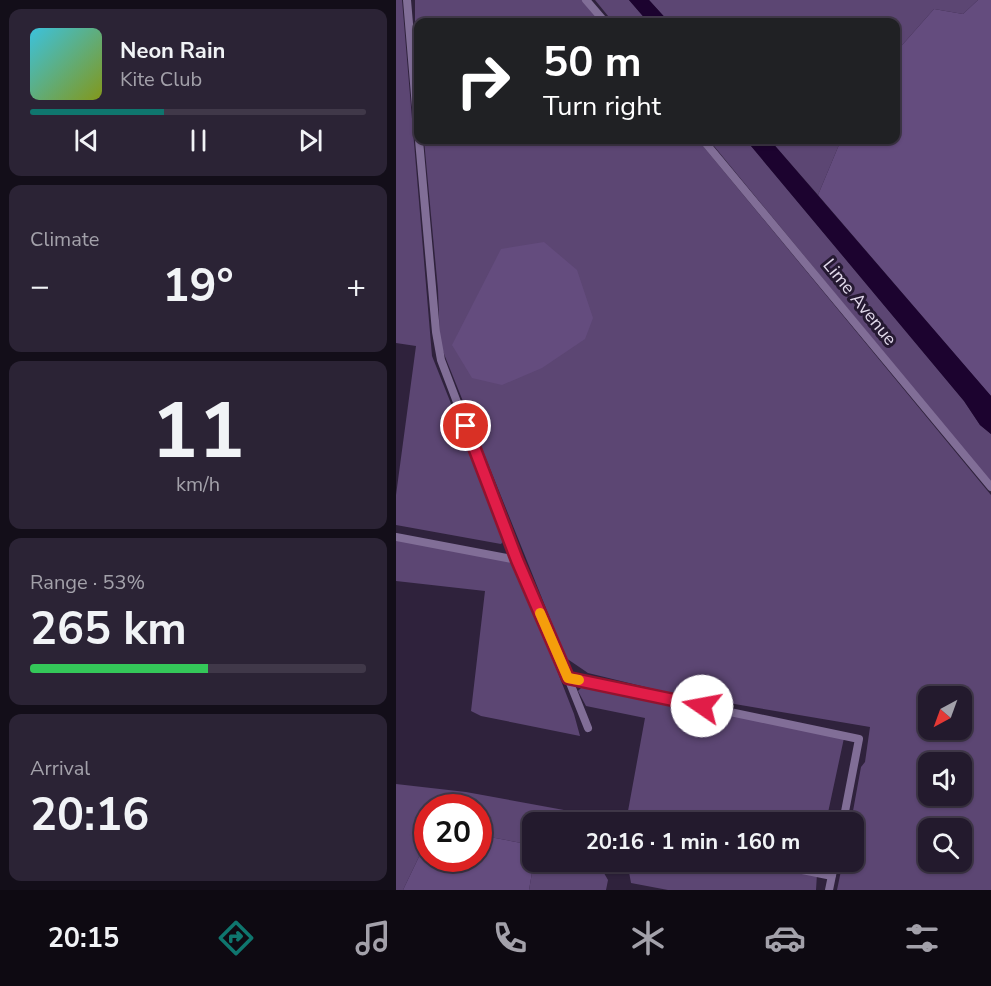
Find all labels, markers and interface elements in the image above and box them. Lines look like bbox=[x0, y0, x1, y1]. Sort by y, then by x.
text: 50 m bbox=[543, 34, 642, 91]
text: Neon Rain bbox=[120, 36, 225, 66]
icon: right bbox=[444, 42, 522, 120]
text: Kite Club bbox=[120, 66, 202, 93]
text: Turn right bbox=[543, 88, 661, 125]
icon: previous bbox=[70, 124, 103, 157]
icon: pause bbox=[182, 124, 215, 157]
icon: next bbox=[294, 124, 327, 157]
text: Climate bbox=[30, 226, 99, 253]
street label: Lime Avenue bbox=[818, 254, 902, 350]
text: 19° bbox=[162, 256, 234, 317]
text: − bbox=[30, 264, 50, 309]
text: + bbox=[346, 264, 366, 309]
text: 11 bbox=[151, 378, 245, 485]
pin bbox=[440, 400, 491, 451]
icon: arrive bbox=[449, 409, 482, 442]
text: km/h bbox=[176, 471, 220, 498]
text: Range · 53% bbox=[30, 569, 145, 596]
text: 265 km bbox=[30, 599, 187, 660]
position arrow bbox=[670, 674, 734, 738]
north arrow bbox=[918, 686, 972, 740]
map controls bbox=[918, 686, 972, 872]
button: sound bbox=[918, 752, 972, 806]
text: Arrival bbox=[30, 755, 90, 782]
text: 20:16 bbox=[30, 785, 149, 846]
speed limit sign: 20 bbox=[414, 794, 492, 872]
button: search bbox=[918, 818, 972, 872]
text: 20:16 · 1 min · 160 m bbox=[586, 827, 800, 857]
icon: directions bbox=[215, 917, 257, 959]
icon: music bbox=[352, 917, 394, 959]
icon: phone bbox=[489, 917, 531, 959]
icon: climate bbox=[627, 917, 669, 959]
icon: car bbox=[764, 917, 806, 959]
icon: filters bbox=[901, 917, 943, 959]
text: 20:15 bbox=[48, 920, 119, 957]

